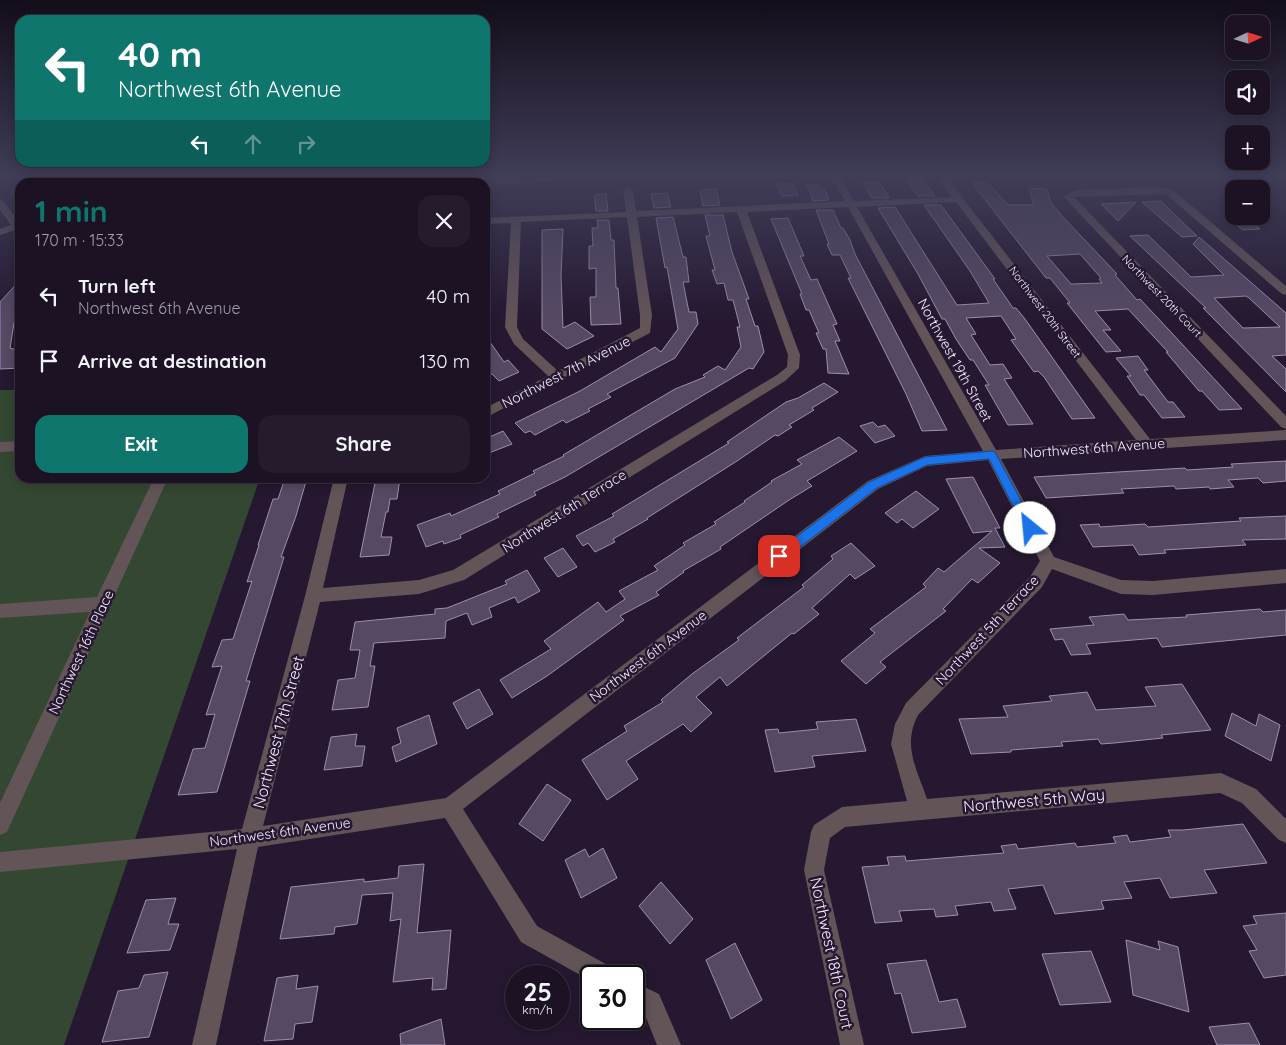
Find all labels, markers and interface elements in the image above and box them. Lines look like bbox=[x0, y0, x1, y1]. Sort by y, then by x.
north arrow bbox=[1225, 15, 1270, 60]
map controls bbox=[1225, 15, 1270, 225]
text: 40 m bbox=[118, 32, 202, 76]
icon: left bbox=[35, 35, 100, 100]
button: sound bbox=[1225, 70, 1270, 115]
text: Northwest 6th Avenue bbox=[118, 75, 342, 103]
button: + bbox=[1225, 125, 1270, 170]
icon: left bbox=[186, 130, 214, 158]
icon: ahead bbox=[239, 130, 267, 158]
icon: right bbox=[292, 130, 320, 158]
button: − bbox=[1225, 180, 1270, 225]
text: 1 min bbox=[35, 192, 108, 230]
button: close bbox=[418, 195, 470, 247]
text: 170 m · 15:33 bbox=[35, 230, 124, 250]
street label: Northwest 20th Court bbox=[1119, 252, 1205, 340]
street label: Northwest 20th Street bbox=[1006, 263, 1084, 361]
text: Turn left bbox=[78, 274, 156, 298]
icon: left bbox=[35, 282, 63, 310]
text: 40 m bbox=[426, 284, 470, 308]
street label: Northwest 19th Street bbox=[914, 295, 996, 425]
text: Northwest 6th Avenue bbox=[78, 298, 241, 318]
street label: Northwest 7th Avenue bbox=[499, 332, 633, 412]
icon: arrive bbox=[35, 347, 63, 375]
text: Arrive at destination bbox=[78, 349, 267, 373]
text: 130 m bbox=[419, 349, 470, 373]
button: Exit bbox=[35, 415, 248, 473]
button: Share bbox=[258, 415, 470, 473]
street label: Northwest 6th Avenue bbox=[1022, 434, 1166, 462]
street label: Northwest 6th Terrace bbox=[498, 465, 630, 557]
position arrow bbox=[1003, 501, 1055, 553]
pin bbox=[758, 535, 800, 577]
icon: arrive bbox=[765, 542, 793, 570]
street label: Northwest 5th Terrace bbox=[932, 571, 1043, 689]
street label: Northwest 16th Place bbox=[44, 587, 118, 717]
street label: Northwest 6th Avenue bbox=[586, 606, 710, 706]
street label: Northwest 17th Street bbox=[248, 654, 308, 810]
street label: Northwest 5th Way bbox=[962, 784, 1106, 816]
street label: Northwest 6th Avenue bbox=[208, 813, 352, 851]
street label: Northwest 18th Court bbox=[806, 875, 858, 1031]
speed limit sign: 30 bbox=[580, 965, 645, 1030]
text: 25 bbox=[523, 976, 552, 1007]
text: km/h bbox=[522, 1002, 553, 1017]

